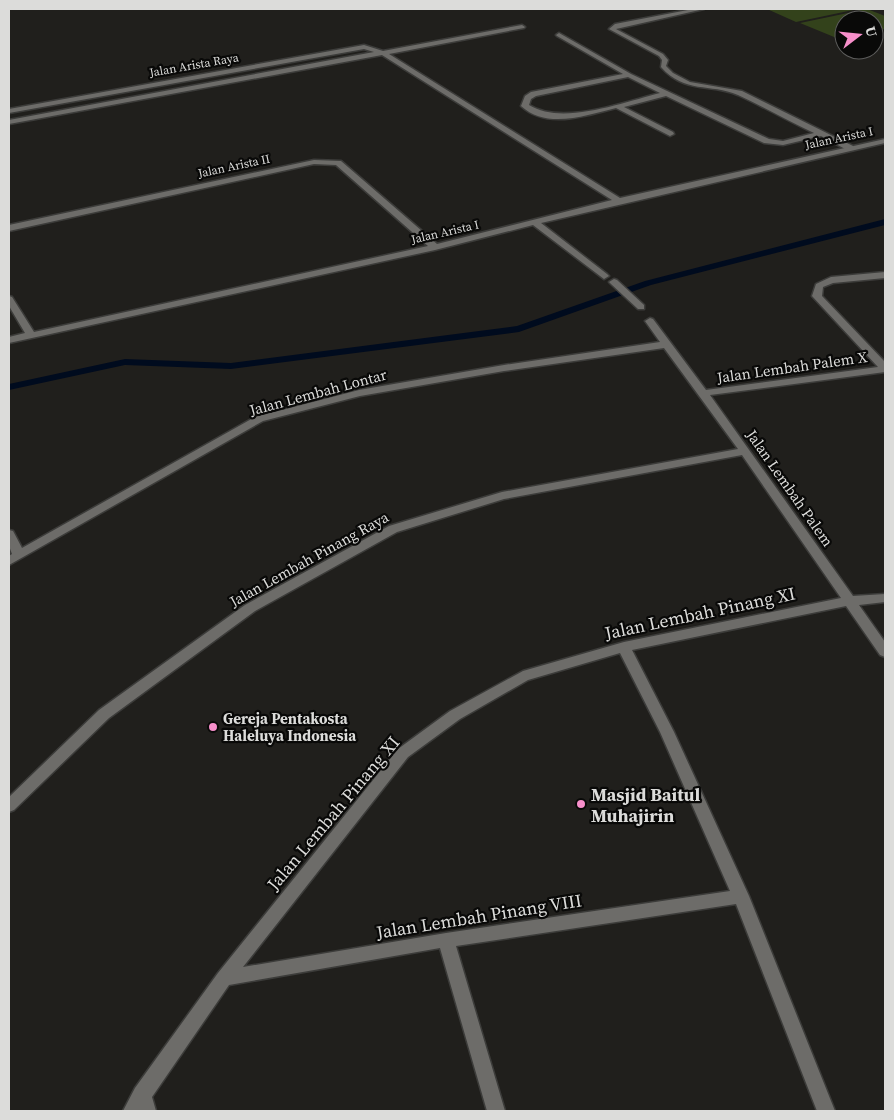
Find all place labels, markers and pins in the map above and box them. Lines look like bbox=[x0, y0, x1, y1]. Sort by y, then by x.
place label: Gereja Pentakosta Haleluya Indonesia bbox=[223, 708, 357, 746]
marker: Gereja Pentakosta Haleluya Indonesia bbox=[207, 721, 219, 733]
place label: Masjid Baitul Muhajirin bbox=[591, 782, 700, 828]
marker: Masjid Baitul Muhajirin bbox=[575, 798, 587, 810]

